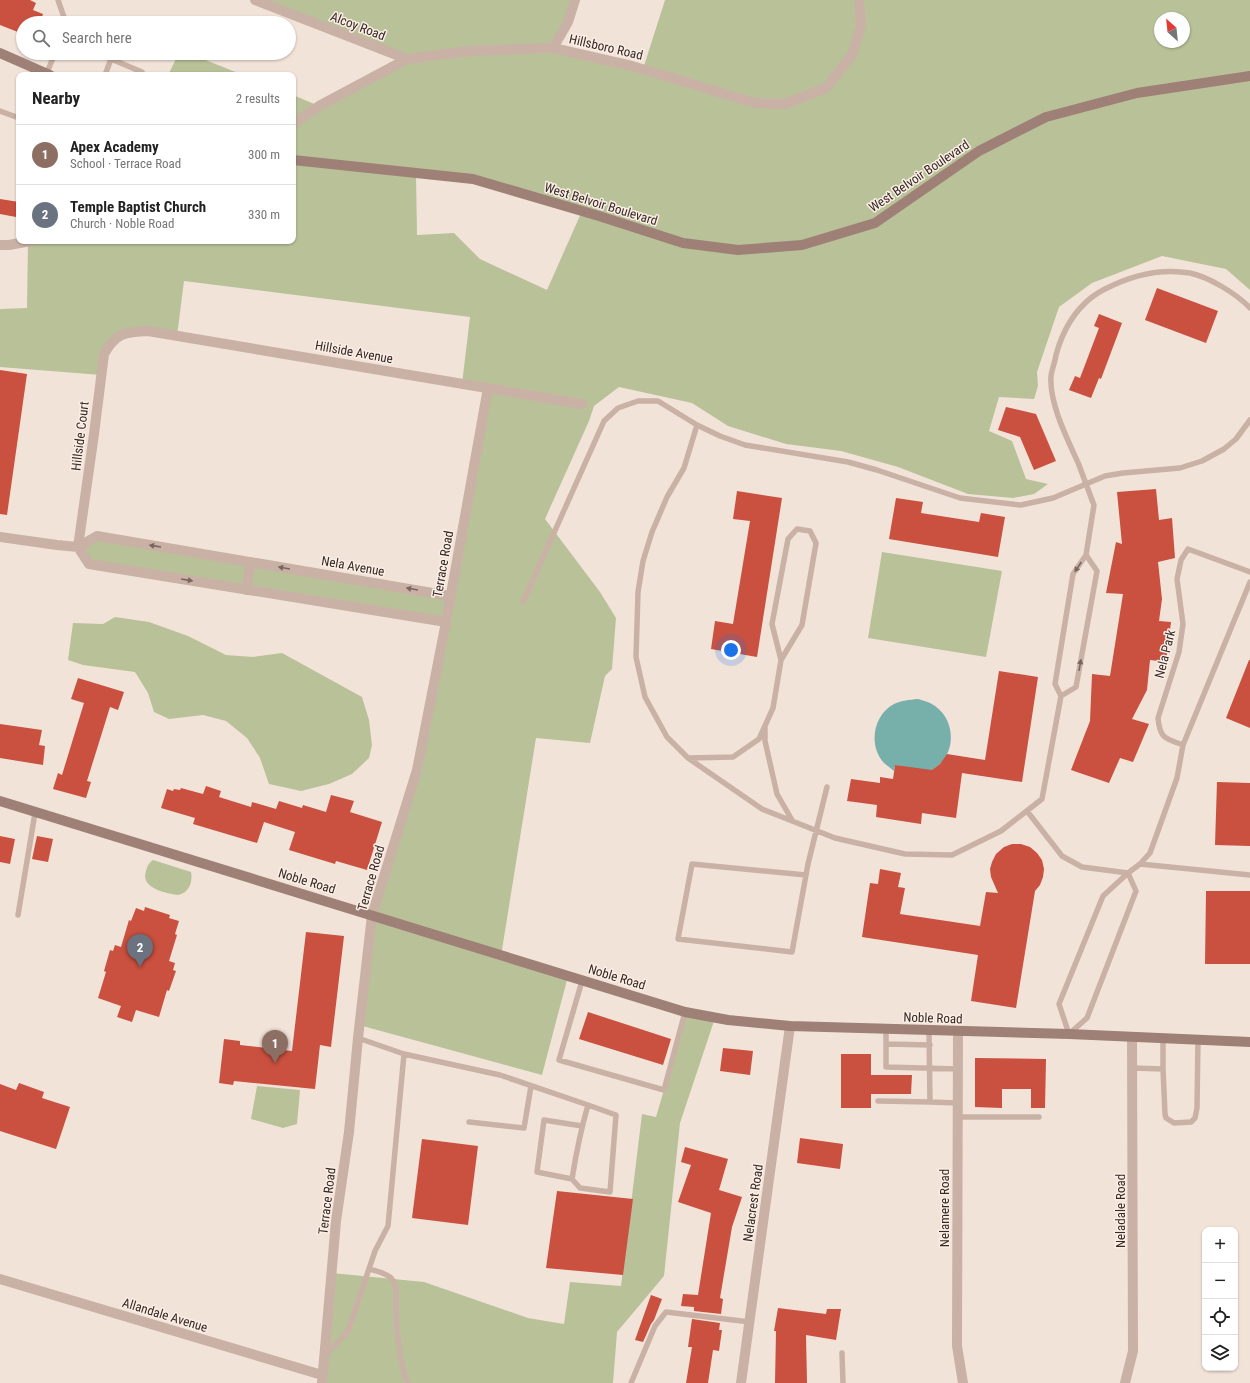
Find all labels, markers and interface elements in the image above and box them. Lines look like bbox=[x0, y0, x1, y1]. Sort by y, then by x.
street label: Alcoy Road bbox=[329, 9, 387, 43]
north arrow bbox=[1154, 12, 1190, 48]
search box bbox=[16, 16, 296, 60]
icon: search bbox=[30, 27, 52, 49]
text: Search here bbox=[62, 29, 132, 47]
street label: Hillsboro Road bbox=[568, 31, 644, 63]
text: Nearby bbox=[32, 88, 80, 108]
text: 2 results bbox=[236, 91, 280, 106]
street label: West Belvoir Boulevard bbox=[866, 137, 972, 215]
text: Apex Academy bbox=[70, 138, 159, 156]
text: 1 bbox=[42, 147, 48, 162]
text: 300 m bbox=[248, 147, 280, 162]
text: School · Terrace Road bbox=[70, 156, 181, 171]
street label: West Belvoir Boulevard bbox=[543, 180, 659, 228]
text: Temple Baptist Church bbox=[70, 198, 206, 216]
text: 2 bbox=[42, 207, 48, 222]
text: 330 m bbox=[248, 207, 280, 222]
text: Church · Noble Road bbox=[70, 216, 174, 231]
street label: Hillside Avenue bbox=[314, 338, 394, 366]
street label: Hillside Court bbox=[68, 400, 92, 472]
street label: Terrace Road bbox=[430, 530, 456, 598]
one-way arrow bbox=[149, 543, 162, 549]
street label: Nela Avenue bbox=[320, 553, 386, 579]
one-way arrow bbox=[1074, 561, 1082, 572]
one-way arrow bbox=[278, 565, 290, 571]
one-way arrow bbox=[180, 577, 193, 583]
one-way arrow bbox=[406, 586, 418, 592]
street label: Nela Park bbox=[1152, 628, 1178, 680]
your location bbox=[721, 640, 741, 660]
one-way arrow bbox=[1077, 659, 1083, 672]
street label: Terrace Road bbox=[355, 844, 387, 912]
street label: Noble Road bbox=[277, 865, 337, 897]
pin: 2 bbox=[127, 934, 153, 967]
street label: Noble Road bbox=[587, 961, 647, 993]
street label: Noble Road bbox=[903, 1009, 963, 1027]
pin: 1 bbox=[262, 1030, 288, 1063]
street label: Nelacrest Road bbox=[740, 1163, 766, 1243]
street label: Terrace Road bbox=[315, 1167, 339, 1235]
street label: Nelamere Road bbox=[937, 1169, 952, 1247]
street label: Neladale Road bbox=[1113, 1174, 1128, 1248]
map controls bbox=[1202, 1227, 1238, 1371]
button: + bbox=[1202, 1227, 1238, 1263]
button: − bbox=[1202, 1263, 1238, 1299]
street label: Allandale Avenue bbox=[121, 1295, 209, 1335]
button: locate bbox=[1202, 1299, 1238, 1335]
button: layers bbox=[1202, 1335, 1238, 1371]

